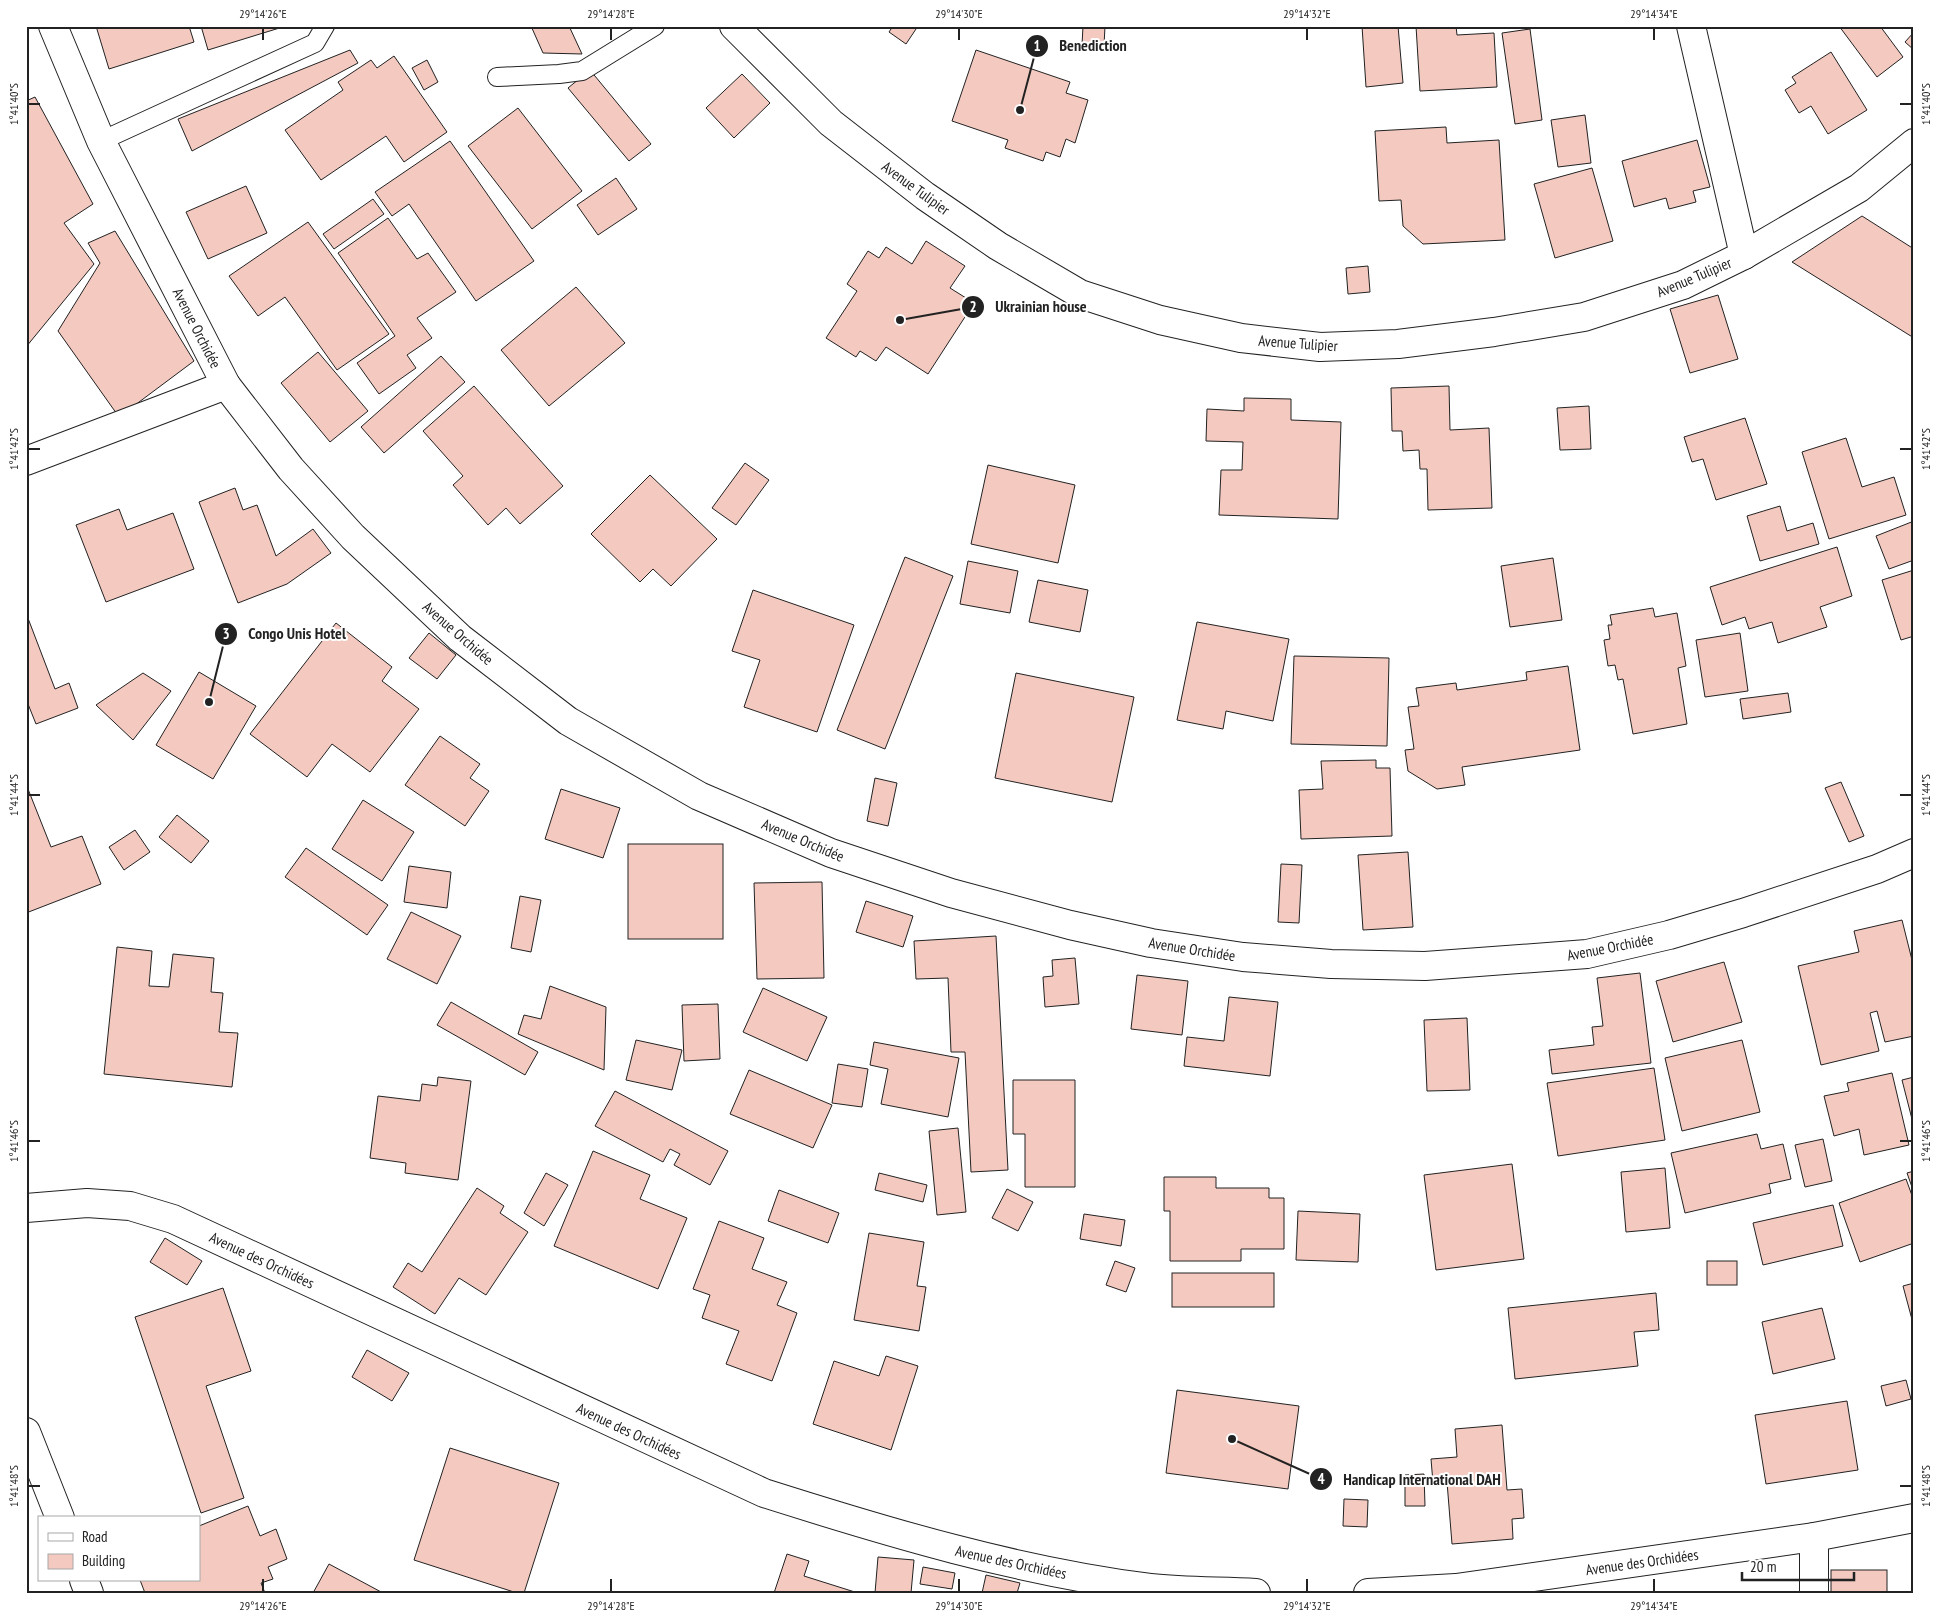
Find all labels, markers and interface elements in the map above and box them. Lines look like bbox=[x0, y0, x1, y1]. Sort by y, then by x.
text: 29°14'26"E bbox=[239, 6, 287, 21]
text: 29°14'28"E bbox=[587, 6, 635, 21]
text: 29°14'30"E bbox=[935, 6, 983, 21]
text: 29°14'32"E bbox=[1283, 6, 1331, 21]
text: 29°14'34"E bbox=[1630, 6, 1678, 21]
callout: Benediction bbox=[1024, 30, 1137, 61]
text: Benediction bbox=[1059, 35, 1127, 55]
text: 1 bbox=[1033, 36, 1041, 55]
text: 1°41'40"S bbox=[6, 83, 21, 125]
text: 1°41'40"S bbox=[1918, 83, 1933, 125]
street label: Avenue Tulipier bbox=[878, 157, 954, 220]
street label: Avenue Tulipier bbox=[1654, 252, 1735, 301]
street label: Avenue Orchidée bbox=[169, 285, 225, 371]
callout: Ukrainian house bbox=[960, 291, 1097, 322]
text: Ukrainian house bbox=[995, 296, 1087, 316]
text: 2 bbox=[969, 297, 977, 316]
street label: Avenue Tulipier bbox=[1258, 331, 1339, 355]
text: 1°41'42"S bbox=[6, 428, 21, 470]
text: 1°41'42"S bbox=[1918, 428, 1933, 470]
street label: Avenue Orchidée bbox=[419, 597, 497, 669]
callout: Congo Unis Hotel bbox=[213, 618, 356, 649]
text: Congo Unis Hotel bbox=[248, 623, 346, 643]
text: 3 bbox=[222, 624, 230, 643]
text: 1°41'44"S bbox=[6, 774, 21, 816]
text: 1°41'44"S bbox=[1918, 774, 1933, 816]
street label: Avenue Orchidée bbox=[759, 814, 847, 866]
street label: Avenue Orchidée bbox=[1565, 929, 1655, 965]
street label: Avenue Orchidée bbox=[1147, 933, 1237, 965]
text: 1°41'46"S bbox=[6, 1120, 21, 1162]
text: 1°41'46"S bbox=[1918, 1120, 1933, 1162]
street label: Avenue des Orchidées bbox=[207, 1227, 317, 1293]
street label: Avenue des Orchidées bbox=[574, 1398, 684, 1464]
callout: Handicap International DAH bbox=[1309, 1464, 1511, 1495]
text: 1°41'48"S bbox=[6, 1465, 21, 1507]
text: 1°41'48"S bbox=[1918, 1465, 1933, 1507]
text: 4 bbox=[1317, 1469, 1325, 1488]
text: Handicap International DAH bbox=[1343, 1469, 1501, 1489]
legend bbox=[38, 1516, 200, 1582]
text: Road bbox=[82, 1527, 108, 1546]
street label: Avenue des Orchidées bbox=[954, 1541, 1068, 1583]
street label: Avenue des Orchidées bbox=[1585, 1545, 1699, 1579]
scale bar bbox=[1742, 1549, 1855, 1581]
text: Building bbox=[82, 1551, 125, 1570]
text: 20 m bbox=[1750, 1557, 1776, 1576]
text: 29°14'26"E bbox=[239, 1598, 287, 1613]
text: 29°14'28"E bbox=[587, 1598, 635, 1613]
text: 29°14'30"E bbox=[935, 1598, 983, 1613]
text: 29°14'32"E bbox=[1283, 1598, 1331, 1613]
text: 29°14'34"E bbox=[1630, 1598, 1678, 1613]

